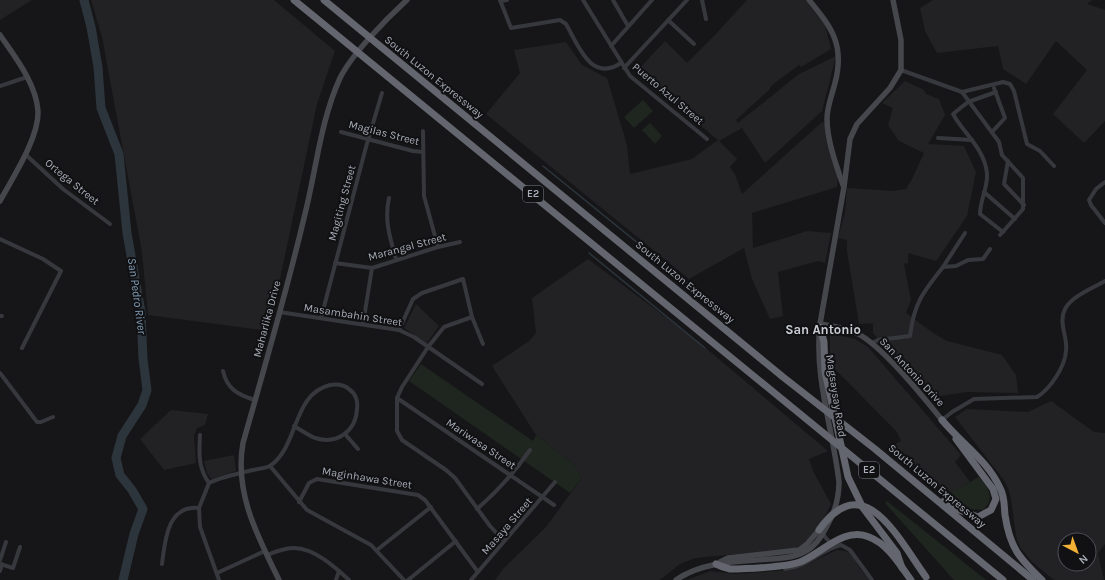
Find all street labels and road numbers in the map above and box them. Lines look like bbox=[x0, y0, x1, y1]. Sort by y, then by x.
street label: South Luzon Expressway bbox=[382, 33, 486, 121]
street label: Puerto Azul Street bbox=[630, 60, 706, 128]
street label: Magilas Street bbox=[347, 118, 421, 148]
street label: Ortega Street bbox=[42, 156, 102, 208]
street label: Magiting Street bbox=[326, 164, 358, 242]
road number: E2 bbox=[523, 186, 543, 202]
street label: Marangal Street bbox=[367, 230, 447, 264]
street label: South Luzon Expressway bbox=[633, 238, 737, 326]
street label: Maharlika Drive bbox=[251, 279, 284, 359]
street label: Masambahin Street bbox=[303, 301, 403, 329]
street label: San Antonio Drive bbox=[877, 335, 947, 409]
street label: Magsaysay Road bbox=[823, 354, 849, 438]
street label: Mariwasa Street bbox=[444, 416, 518, 472]
street label: South Luzon Expressway bbox=[885, 441, 989, 531]
road number: E2 bbox=[859, 462, 879, 478]
street label: Maginhawa Street bbox=[321, 464, 413, 492]
street label: Masaya Street bbox=[479, 495, 535, 557]

